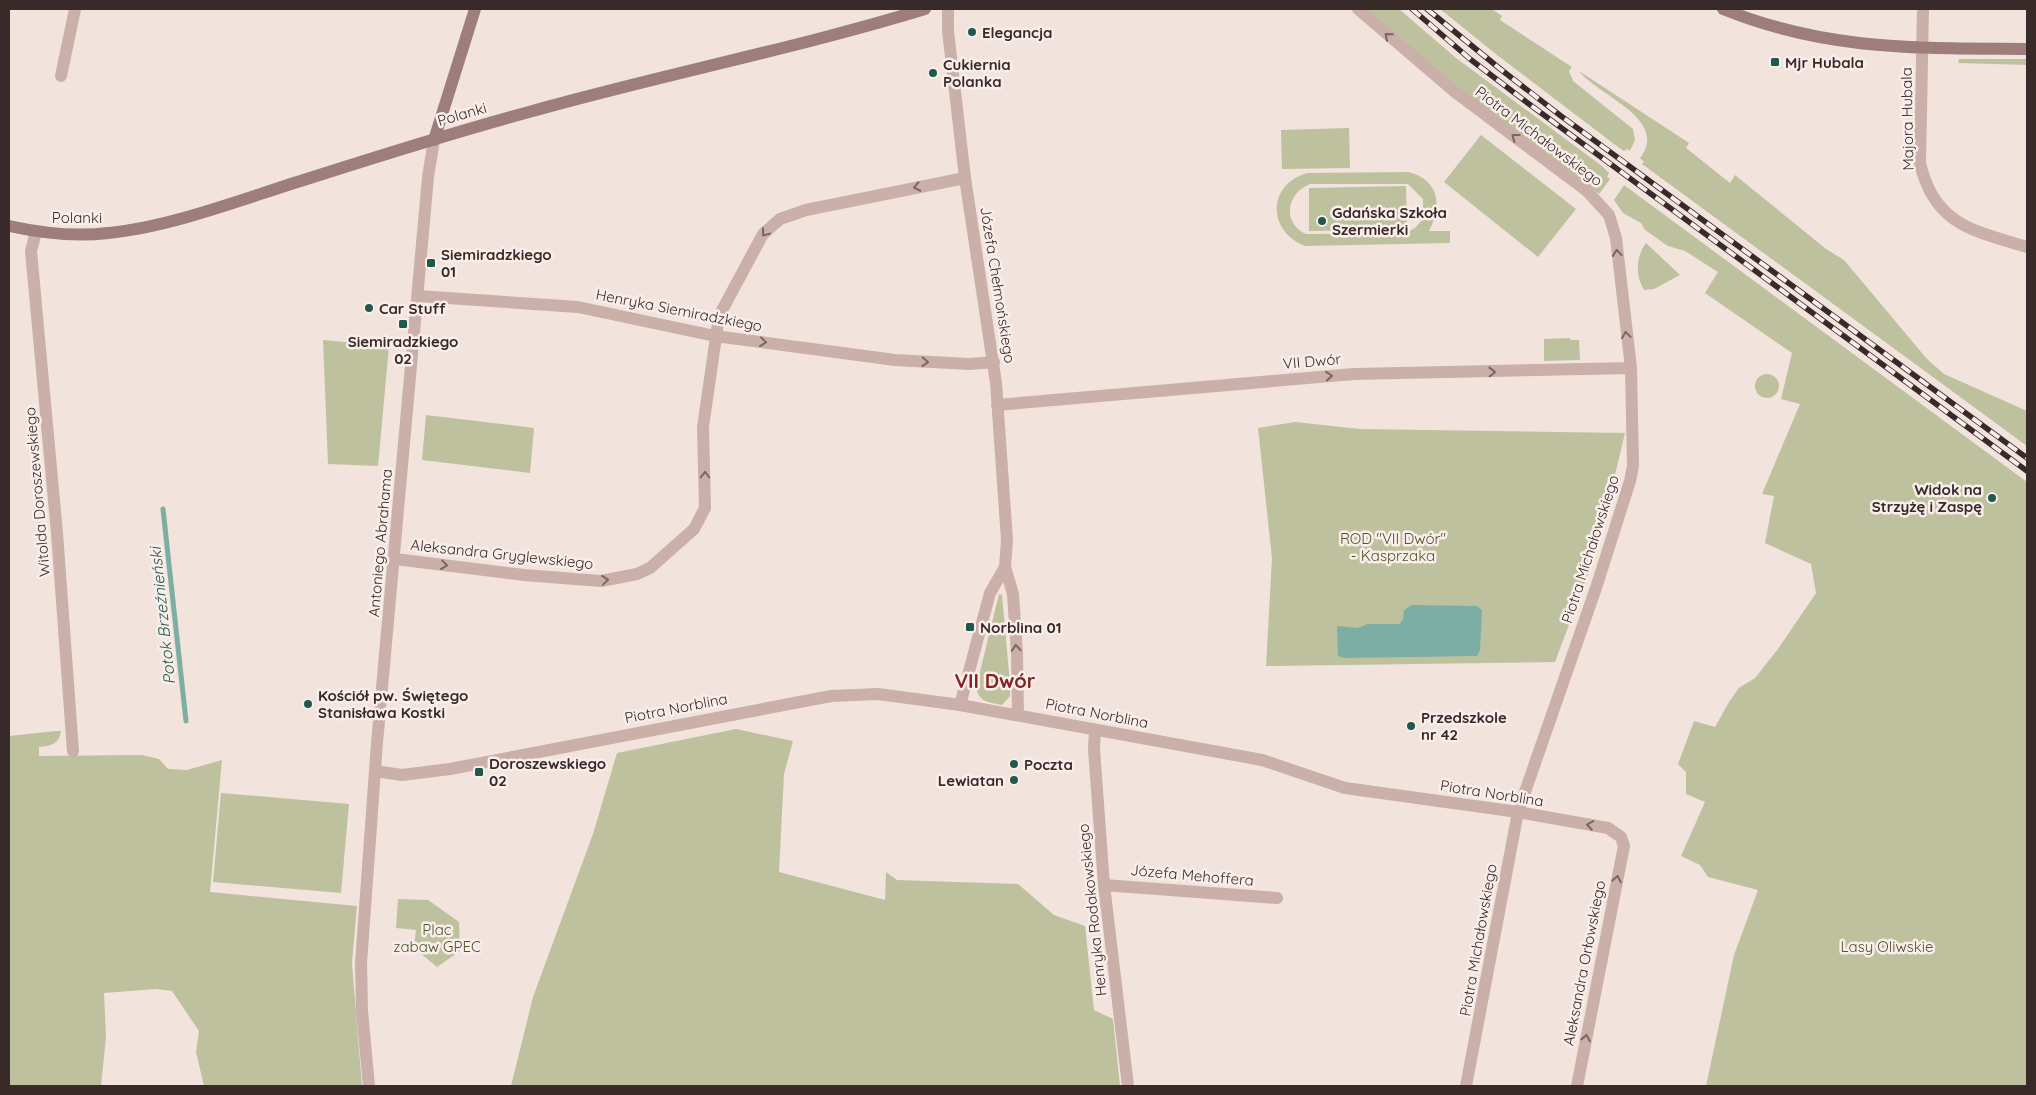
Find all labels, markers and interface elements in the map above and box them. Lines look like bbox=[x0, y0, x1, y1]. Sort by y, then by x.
place label: Elegancja bbox=[982, 23, 1052, 42]
marker: Elegancja bbox=[966, 26, 978, 38]
one-way arrow bbox=[1385, 33, 1394, 42]
place label: Mjr Hubala bbox=[1785, 53, 1864, 72]
place label: Cukiernia Polanka bbox=[943, 55, 1011, 91]
marker: Mjr Hubala bbox=[1769, 56, 1781, 68]
marker: Cukiernia Polanka bbox=[927, 67, 939, 79]
street label: Majora Hubala bbox=[1897, 67, 1917, 171]
street label: Piotra Michałowskiego bbox=[1472, 82, 1606, 190]
street label: Polanki bbox=[435, 98, 489, 130]
one-way arrow bbox=[1511, 134, 1521, 143]
one-way arrow bbox=[913, 181, 922, 192]
place label: Gdańska Szkoła Szermierki bbox=[1332, 203, 1447, 239]
street label: Józefa Chełmońskiego bbox=[976, 205, 1020, 365]
street label: Polanki bbox=[52, 208, 102, 227]
marker: Gdańska Szkoła Szermierki bbox=[1316, 215, 1328, 227]
one-way arrow bbox=[762, 227, 771, 237]
place label: Siemiradzkiego 01 bbox=[441, 245, 552, 281]
one-way arrow bbox=[1612, 249, 1623, 257]
marker: Siemiradzkiego 01 bbox=[425, 257, 437, 269]
street label: Henryka Siemiradzkiego bbox=[594, 285, 764, 335]
place label: Car Stuff bbox=[379, 299, 446, 318]
marker: Car Stuff bbox=[363, 302, 375, 314]
marker: Siemiradzkiego 02 bbox=[397, 318, 409, 330]
one-way arrow bbox=[1622, 331, 1632, 339]
place label: Siemiradzkiego 02 bbox=[348, 332, 458, 368]
one-way arrow bbox=[759, 337, 768, 347]
street label: VII Dwór bbox=[1282, 349, 1342, 373]
one-way arrow bbox=[921, 356, 929, 367]
one-way arrow bbox=[1488, 366, 1496, 377]
one-way arrow bbox=[1326, 371, 1334, 382]
street label: Witolda Doroszewskiego bbox=[20, 406, 54, 578]
street label: Antoniego Abrahama bbox=[364, 468, 396, 618]
one-way arrow bbox=[700, 471, 710, 478]
street label: Piotra Michałowskiego bbox=[1557, 473, 1623, 625]
place label: Widok na Strzyżę i Zaspę bbox=[1872, 480, 1982, 516]
marker: Widok na Strzyżę i Zaspę bbox=[1986, 492, 1998, 504]
park label: ROD "VII Dwór" - Kasprzaka bbox=[1340, 529, 1446, 565]
street label: Aleksandra Gryglewskiego bbox=[410, 535, 594, 573]
water label: Potok Brzeźnieński bbox=[145, 545, 179, 686]
one-way arrow bbox=[440, 559, 448, 569]
one-way arrow bbox=[602, 575, 610, 586]
place label: Norblina 01 bbox=[980, 618, 1062, 637]
marker: Norblina 01 bbox=[964, 621, 976, 633]
one-way arrow bbox=[1011, 644, 1022, 652]
district label: VII Dwór bbox=[955, 668, 1036, 693]
place label: Kościół pw. Świętego Stanisława Kostki bbox=[318, 686, 468, 722]
street label: Piotra Norblina bbox=[623, 689, 729, 727]
street label: Piotra Norblina bbox=[1044, 694, 1150, 732]
marker: Kościół pw. Świętego Stanisława Kostki bbox=[302, 698, 314, 710]
place label: Przedszkole nr 42 bbox=[1421, 708, 1507, 744]
marker: Przedszkole nr 42 bbox=[1405, 720, 1417, 732]
place label: Doroszewskiego 02 bbox=[489, 754, 606, 790]
place label: Poczta bbox=[1024, 755, 1073, 774]
marker: Poczta bbox=[1008, 758, 1020, 770]
marker: Doroszewskiego 02 bbox=[473, 766, 485, 778]
place label: Lewiatan bbox=[938, 771, 1004, 790]
marker: Lewiatan bbox=[1008, 774, 1020, 786]
street label: Piotra Norblina bbox=[1439, 775, 1545, 811]
one-way arrow bbox=[1585, 821, 1594, 831]
street label: Henryka Rodakowskiego bbox=[1073, 823, 1111, 997]
street label: Józefa Mehoffera bbox=[1129, 860, 1255, 890]
street label: Piotra Michałowskiego bbox=[1455, 862, 1501, 1018]
one-way arrow bbox=[1612, 874, 1622, 883]
street label: Aleksandra Orłowskiego bbox=[1559, 879, 1609, 1047]
park label: Plac zabaw GPEC bbox=[393, 920, 481, 956]
park label: Lasy Oliwskie bbox=[1841, 937, 1933, 956]
one-way arrow bbox=[1580, 1034, 1591, 1043]

